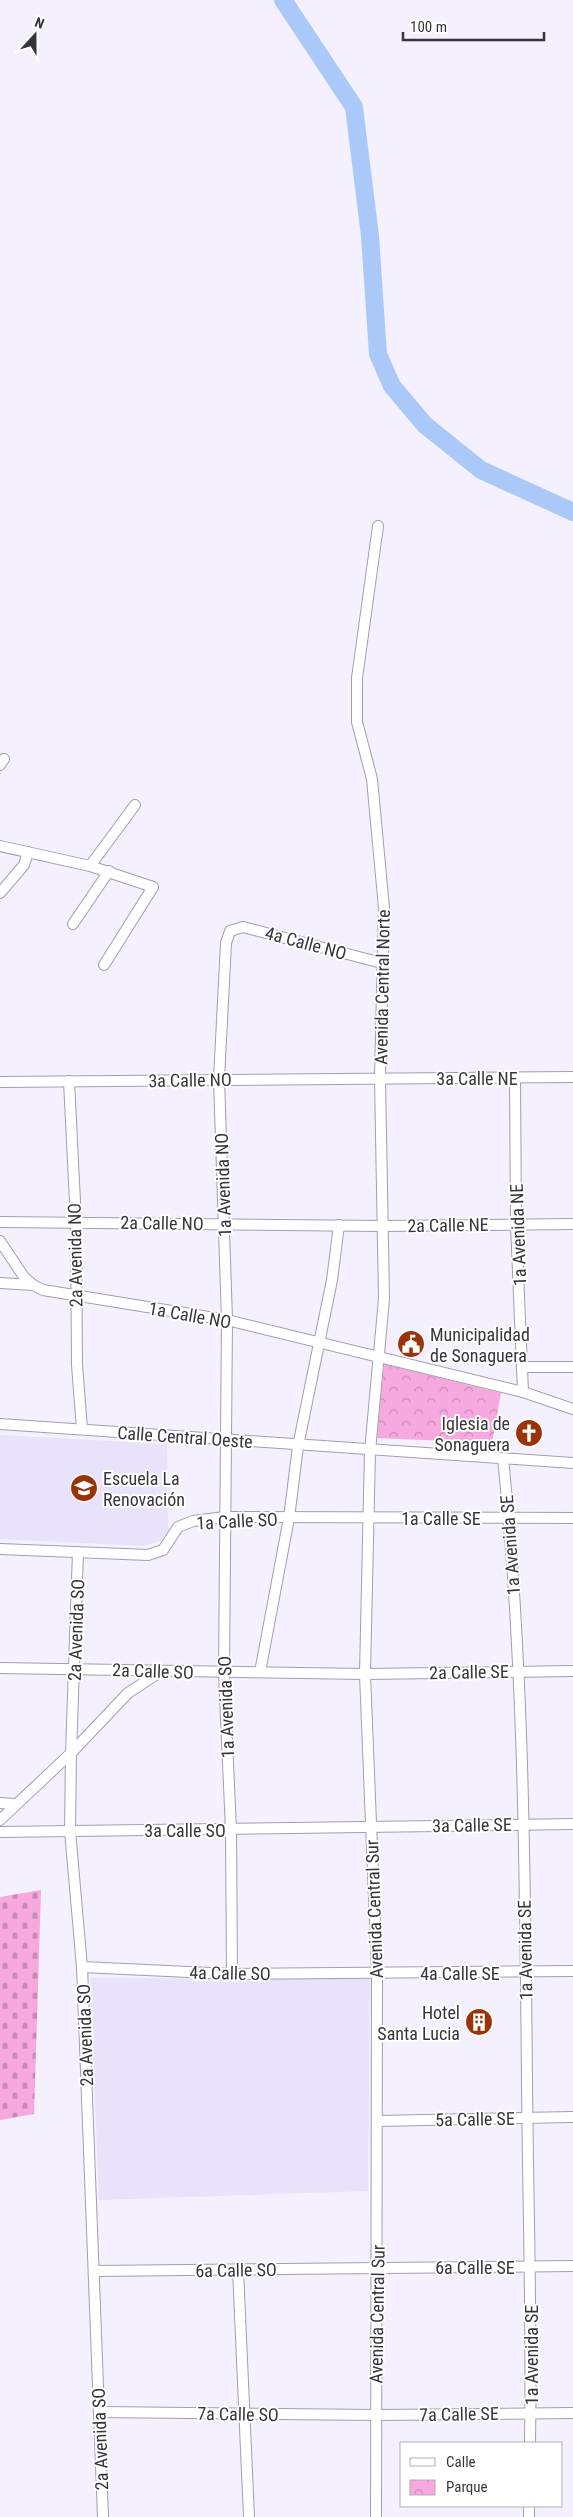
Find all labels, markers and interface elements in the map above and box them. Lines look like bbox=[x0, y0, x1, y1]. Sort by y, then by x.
north arrow bbox=[10, 10, 60, 60]
scale bar bbox=[403, 10, 544, 42]
text: N bbox=[33, 14, 47, 32]
text: 100 m bbox=[410, 18, 447, 36]
street label: Avenida Central Norte bbox=[370, 909, 394, 1065]
street label: 4a Calle NO bbox=[263, 922, 349, 964]
street label: 3a Calle NE bbox=[436, 1068, 518, 1089]
street label: 3a Calle NO bbox=[148, 1069, 232, 1091]
street label: 1a Avenida NO bbox=[211, 1133, 235, 1237]
street label: 1a Avenida NE bbox=[506, 1183, 530, 1286]
street label: 2a Avenida NO bbox=[64, 1203, 86, 1307]
street label: 2a Calle NO bbox=[120, 1212, 204, 1234]
street label: 2a Calle NE bbox=[407, 1214, 489, 1236]
street label: 1a Calle NO bbox=[147, 1297, 233, 1333]
place label: Municipalidad de Sonaguera bbox=[430, 1324, 530, 1366]
public building icon: Municipalidad de Sonaguera bbox=[396, 1329, 426, 1359]
place label: Iglesia de Sonaguera bbox=[435, 1413, 510, 1455]
church icon: Iglesia de Sonaguera bbox=[514, 1418, 544, 1448]
street label: Calle Central Oeste bbox=[117, 1422, 253, 1452]
place label: Escuela La Renovación bbox=[103, 1468, 185, 1510]
school or university icon: Escuela La Renovación bbox=[69, 1473, 99, 1503]
street label: 1a Avenida SE bbox=[496, 1494, 524, 1596]
street label: 1a Calle SO bbox=[196, 1508, 278, 1534]
street label: 1a Calle SE bbox=[401, 1508, 481, 1529]
street label: 2a Avenida SO bbox=[64, 1579, 88, 1681]
street label: 1a Avenida SO bbox=[214, 1656, 238, 1758]
street label: 2a Calle SO bbox=[112, 1659, 194, 1683]
street label: 2a Calle SE bbox=[429, 1661, 509, 1683]
street label: 3a Calle SE bbox=[432, 1814, 512, 1836]
street label: 3a Calle SO bbox=[144, 1820, 226, 1841]
street label: Avenida Central Sur bbox=[361, 1839, 387, 1979]
street label: 1a Avenida SE bbox=[514, 1900, 536, 2000]
street label: 4a Calle SO bbox=[189, 1962, 271, 1984]
street label: 4a Calle SE bbox=[420, 1963, 500, 1984]
street label: 2a Avenida SO bbox=[73, 1984, 97, 2086]
place label: Hotel Santa Lucia bbox=[377, 2002, 460, 2044]
building icon: Hotel Santa Lucia bbox=[464, 2007, 494, 2037]
street label: 5a Calle SE bbox=[435, 2108, 515, 2130]
street label: Avenida Central Sur bbox=[365, 2244, 389, 2384]
street label: 6a Calle SE bbox=[435, 2257, 515, 2278]
street label: 6a Calle SO bbox=[195, 2259, 277, 2281]
street label: 1a Avenida SE bbox=[521, 2305, 542, 2405]
street label: 2a Avenida SO bbox=[88, 2388, 112, 2490]
street label: 7a Calle SO bbox=[197, 2403, 279, 2425]
street label: 7a Calle SE bbox=[419, 2403, 499, 2425]
legend bbox=[400, 2442, 563, 2507]
text: Calle bbox=[446, 2453, 476, 2471]
text: Parque bbox=[446, 2478, 488, 2496]

